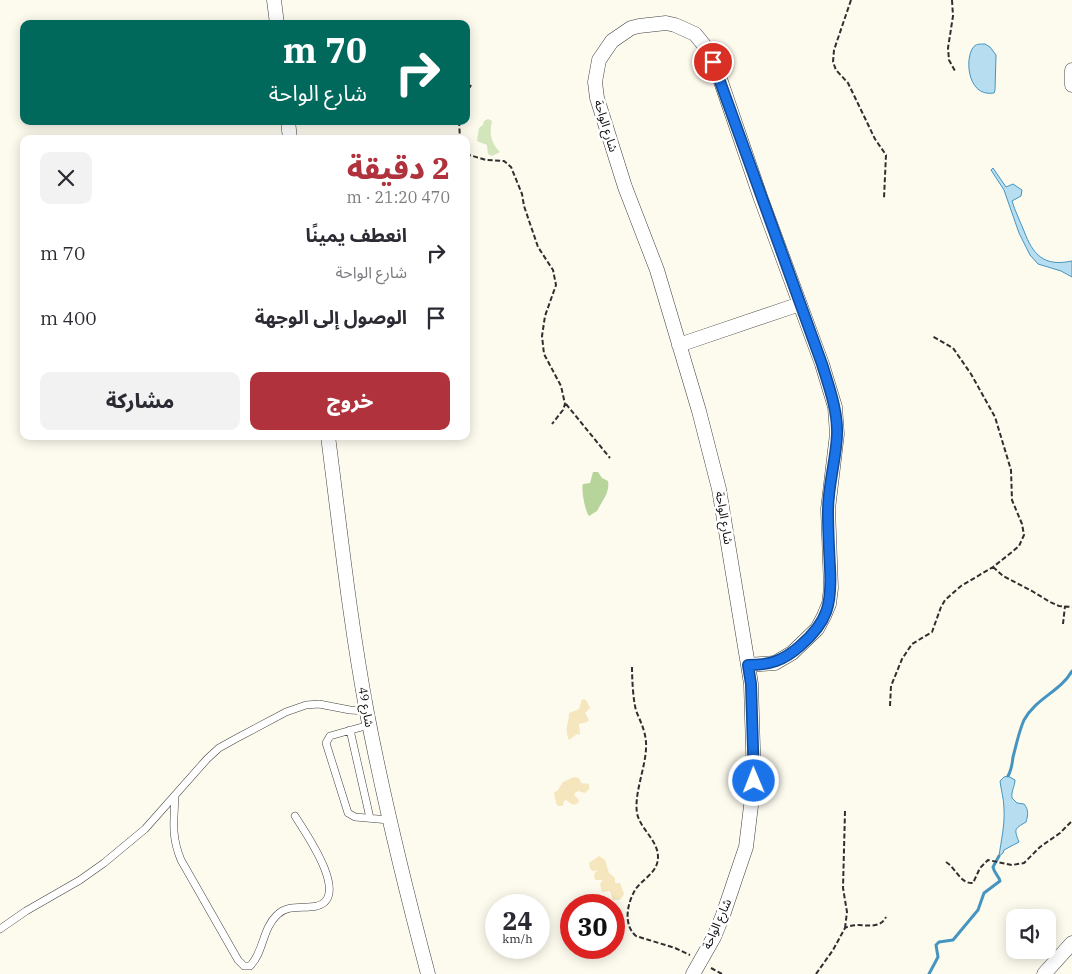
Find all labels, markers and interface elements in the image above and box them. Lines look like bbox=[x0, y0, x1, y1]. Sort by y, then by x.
text: 70 m bbox=[283, 27, 367, 73]
icon: right bbox=[385, 40, 450, 105]
pin bbox=[692, 41, 734, 83]
icon: arrive bbox=[699, 48, 727, 76]
text: شارع الواحة bbox=[269, 78, 367, 107]
street label: شارع الواحة bbox=[590, 98, 621, 154]
text: 2 دقيقة bbox=[347, 148, 450, 187]
button: close bbox=[40, 152, 92, 204]
text: 470 m · 21:20 bbox=[347, 187, 450, 207]
text: انعطف يمينًا bbox=[305, 223, 407, 247]
icon: right bbox=[422, 239, 450, 267]
text: 70 m bbox=[40, 241, 85, 265]
text: شارع الواحة bbox=[336, 262, 407, 282]
icon: arrive bbox=[422, 304, 450, 332]
text: الوصول إلى الوجهة bbox=[255, 305, 407, 329]
text: 400 m bbox=[40, 306, 97, 330]
button: مشاركة bbox=[40, 372, 240, 430]
button: خروج bbox=[250, 372, 450, 430]
street label: شارع الواحة bbox=[710, 490, 737, 546]
street label: شارع 49 bbox=[354, 686, 377, 729]
position arrow bbox=[727, 754, 779, 806]
speed limit sign: 30 bbox=[560, 894, 625, 959]
street label: شارع الواحة bbox=[699, 896, 736, 952]
text: 24 bbox=[502, 904, 533, 937]
map controls bbox=[1006, 909, 1056, 959]
button: sound bbox=[1006, 909, 1056, 959]
text: km/h bbox=[502, 931, 533, 946]

